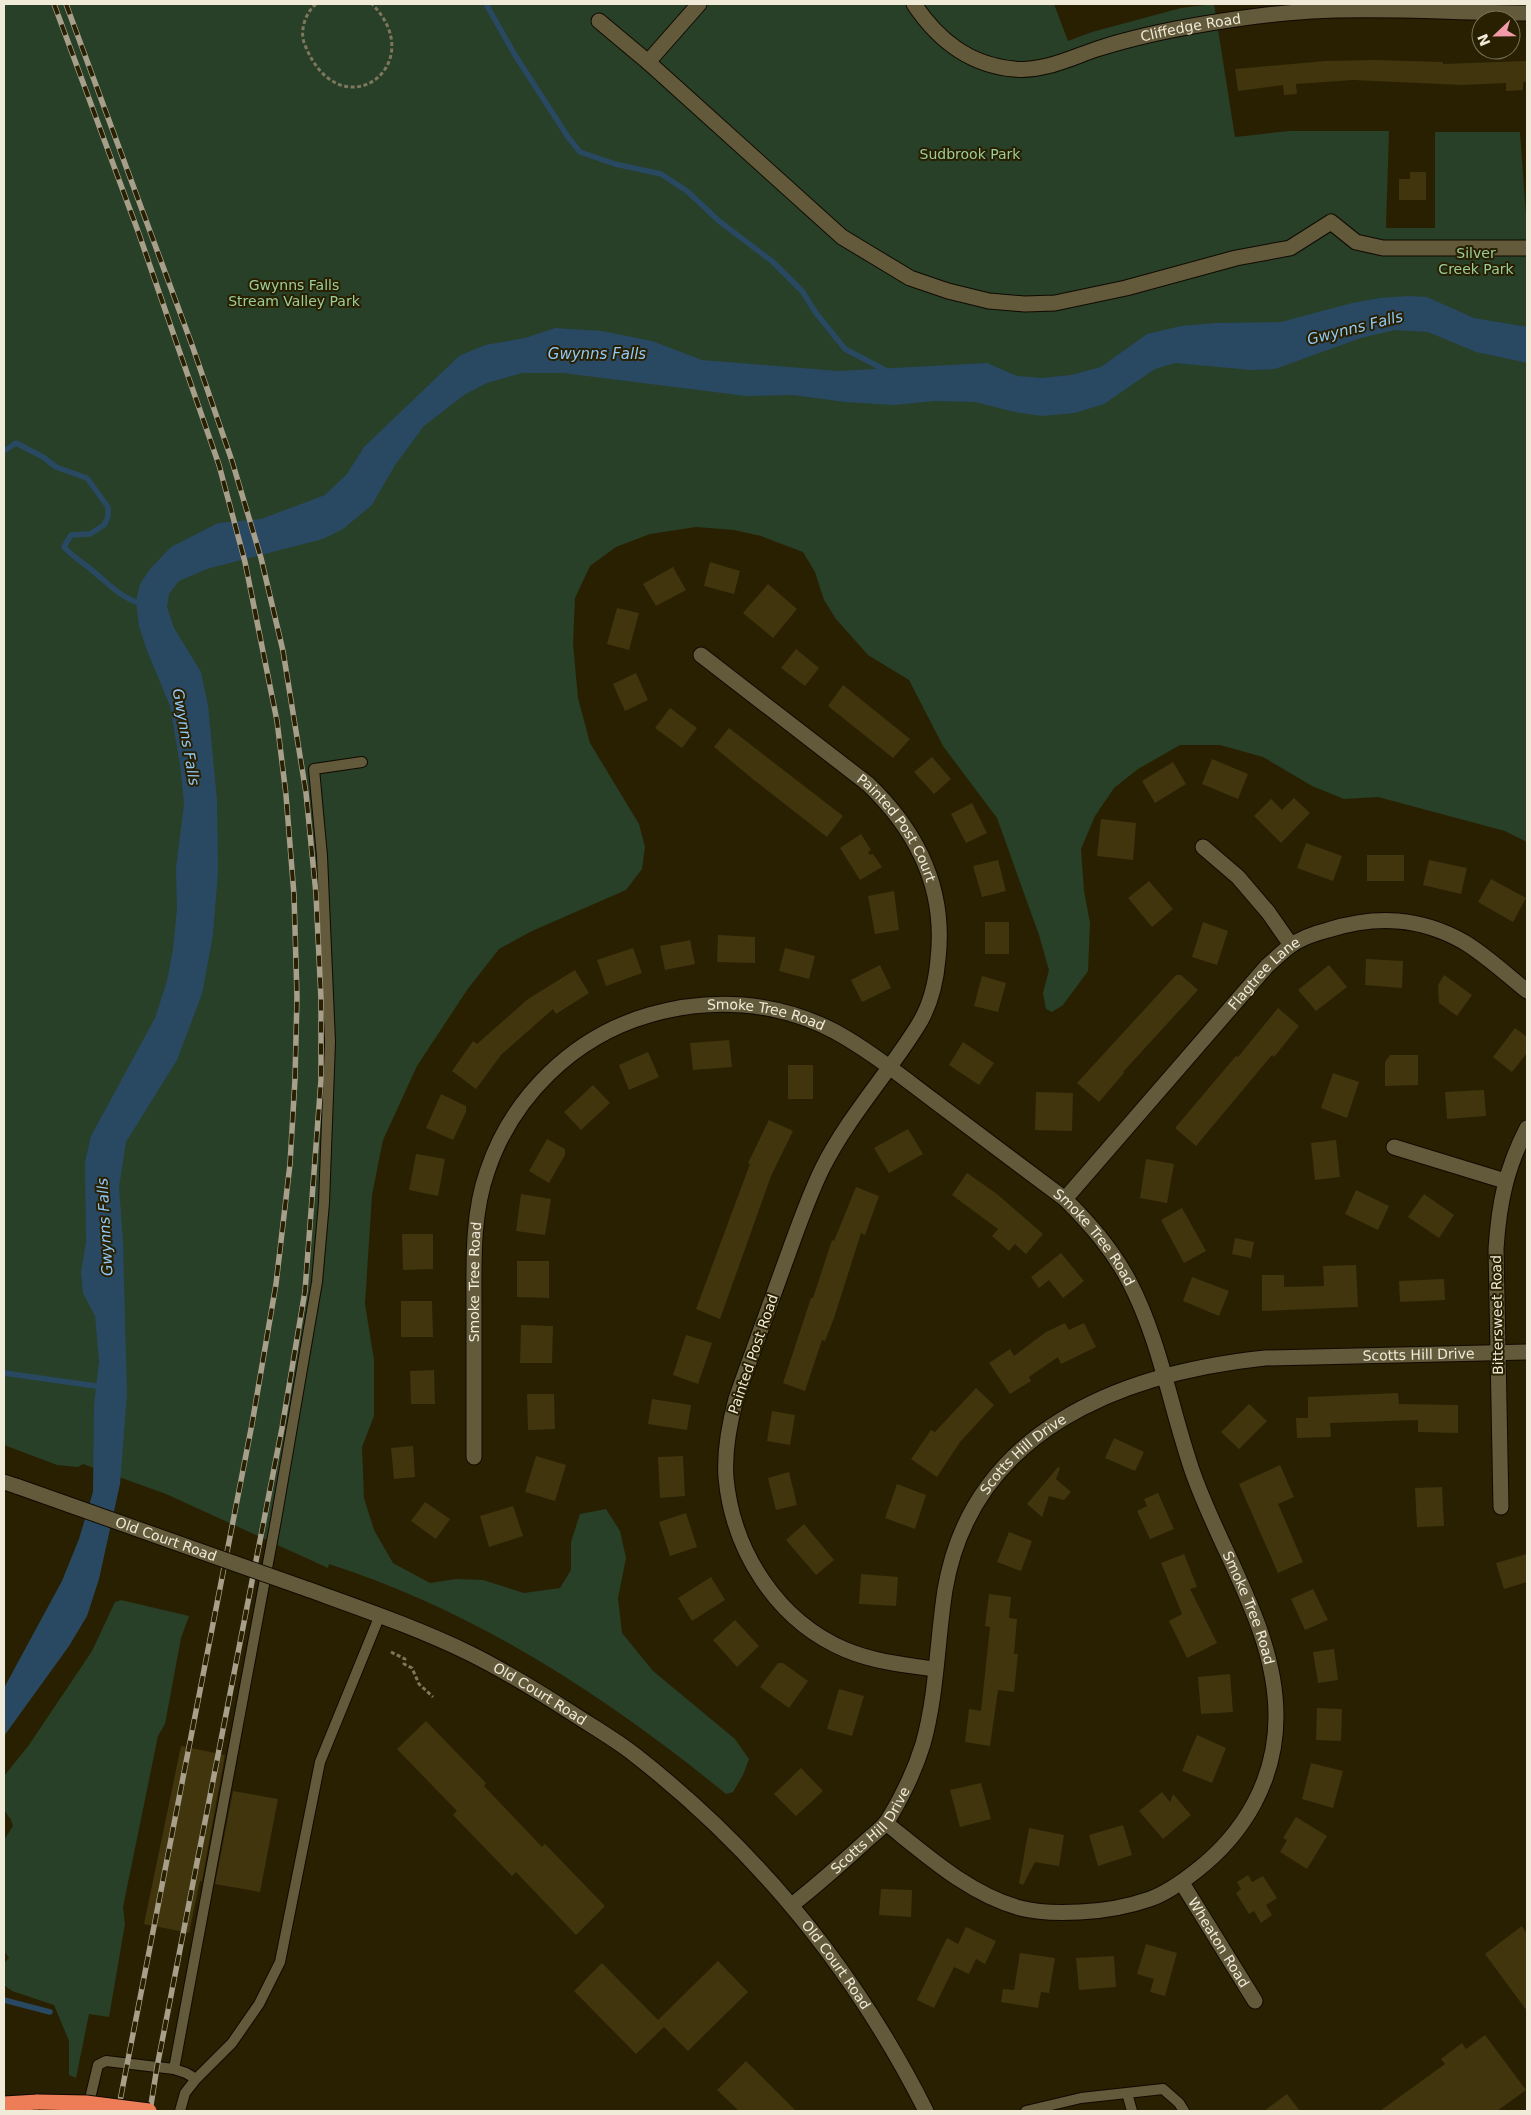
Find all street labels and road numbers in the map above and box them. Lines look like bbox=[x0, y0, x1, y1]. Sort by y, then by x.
street label: Cliffedge Road bbox=[1139, 10, 1242, 45]
street label: Painted Post Court bbox=[854, 771, 939, 884]
street label: Flagtree Lane bbox=[1225, 934, 1303, 1013]
street label: Smoke Tree Road bbox=[707, 996, 828, 1034]
street label: Smoke Tree Road bbox=[1051, 1185, 1138, 1288]
street label: Smoke Tree Road bbox=[466, 1221, 484, 1342]
street label: Bittersweet Road bbox=[1488, 1255, 1506, 1375]
street label: Painted Post Road bbox=[725, 1292, 781, 1416]
street label: Scotts Hill Drive bbox=[1362, 1345, 1475, 1364]
street label: Scotts Hill Drive bbox=[977, 1411, 1069, 1497]
street label: Old Court Road bbox=[113, 1514, 219, 1564]
street label: Smoke Tree Road bbox=[1219, 1549, 1278, 1666]
street label: Old Court Road bbox=[490, 1659, 589, 1728]
street label: Scotts Hill Drive bbox=[827, 1784, 913, 1877]
street label: Wheaton Road bbox=[1185, 1895, 1253, 1990]
street label: Old Court Road bbox=[798, 1917, 874, 2012]

